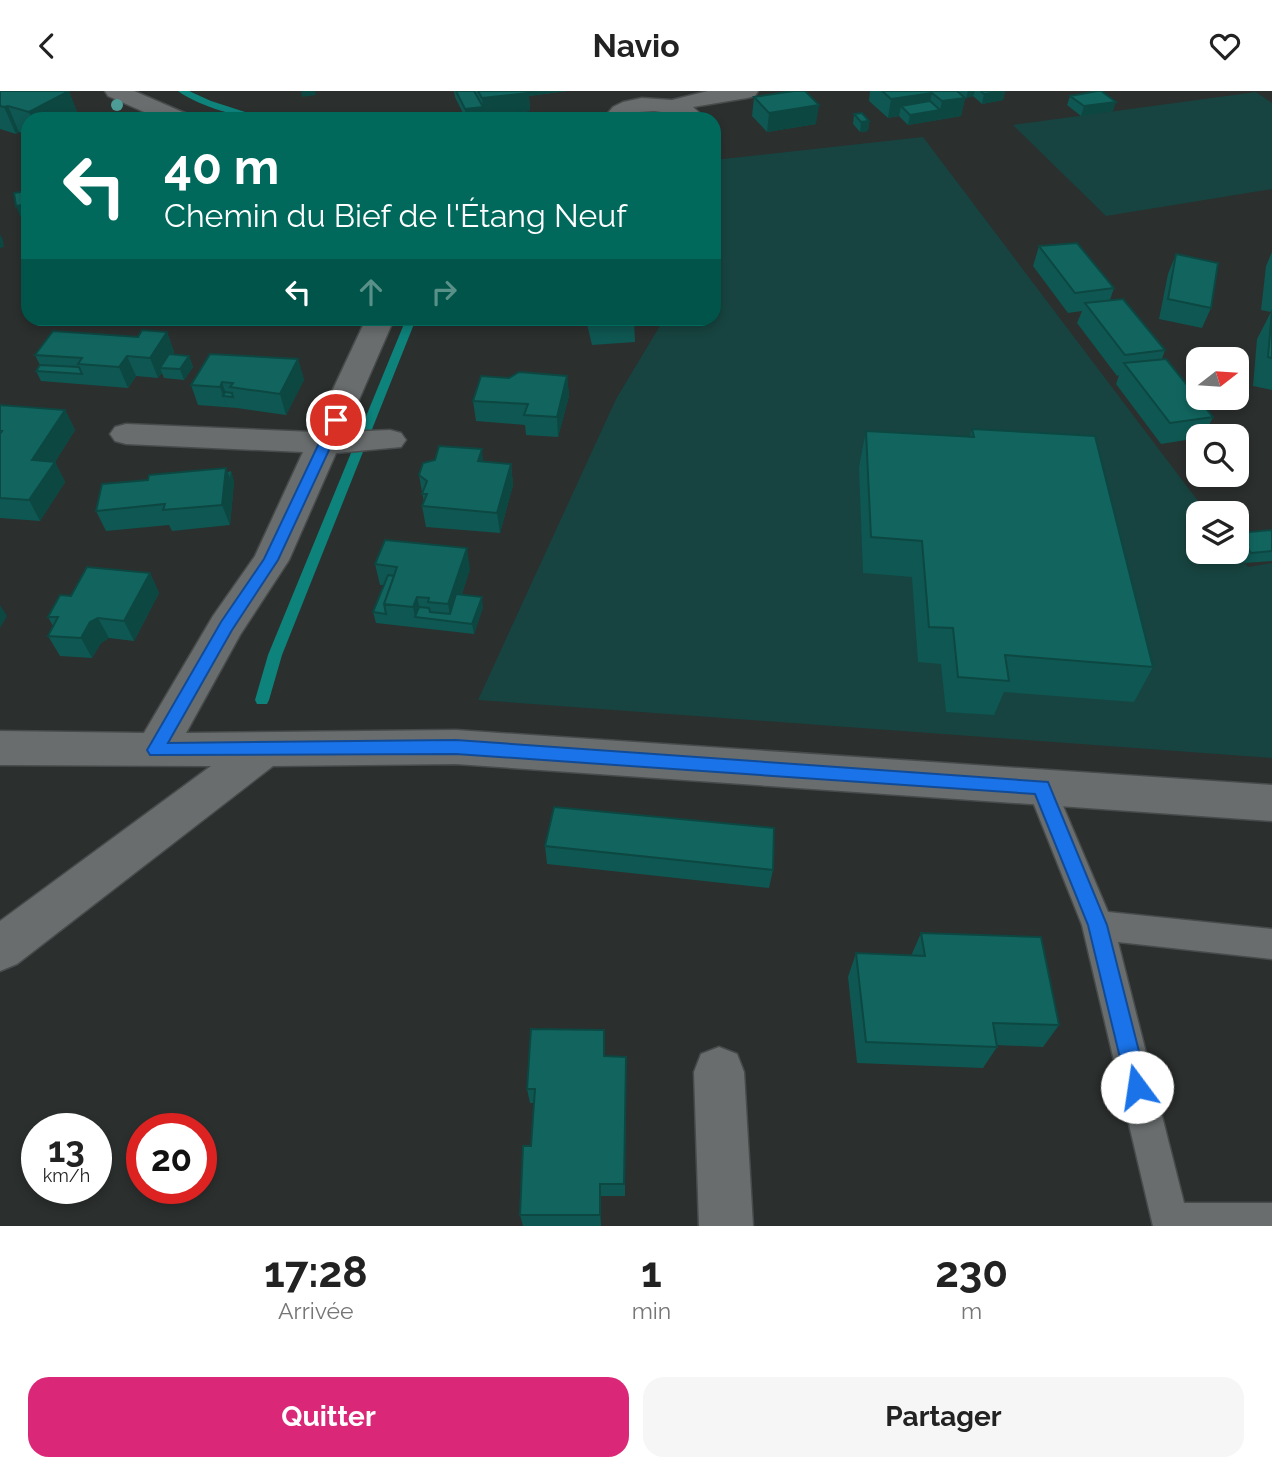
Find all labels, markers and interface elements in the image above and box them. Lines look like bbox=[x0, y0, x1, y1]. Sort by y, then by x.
icon: back bbox=[28, 27, 66, 65]
text: Navio bbox=[592, 27, 680, 64]
icon: heart bbox=[1206, 27, 1244, 65]
text: 40 m bbox=[164, 138, 279, 195]
icon: left bbox=[49, 140, 140, 231]
text: Chemin du Bief de l'Étang Neuf bbox=[164, 197, 627, 234]
icon: left bbox=[279, 273, 317, 311]
icon: ahead bbox=[352, 273, 390, 311]
icon: right bbox=[425, 273, 463, 311]
north arrow bbox=[1186, 347, 1250, 409]
map controls bbox=[1186, 347, 1249, 564]
pin bbox=[306, 390, 366, 450]
icon: arrive bbox=[317, 401, 355, 439]
button: search bbox=[1186, 424, 1249, 487]
button: layers bbox=[1186, 501, 1249, 564]
position arrow bbox=[1100, 1050, 1174, 1124]
speed limit sign: 20 bbox=[126, 1113, 217, 1204]
text: 13 bbox=[48, 1129, 85, 1170]
text: km/h bbox=[43, 1165, 90, 1186]
text: 17:28 bbox=[264, 1248, 368, 1297]
text: 1 bbox=[641, 1248, 662, 1297]
text: 230 bbox=[935, 1248, 1008, 1297]
text: Arrivée bbox=[278, 1297, 354, 1324]
text: min bbox=[632, 1297, 671, 1324]
text: m bbox=[961, 1297, 982, 1324]
button: Quitter bbox=[28, 1377, 629, 1457]
button: Partager bbox=[643, 1377, 1244, 1457]

